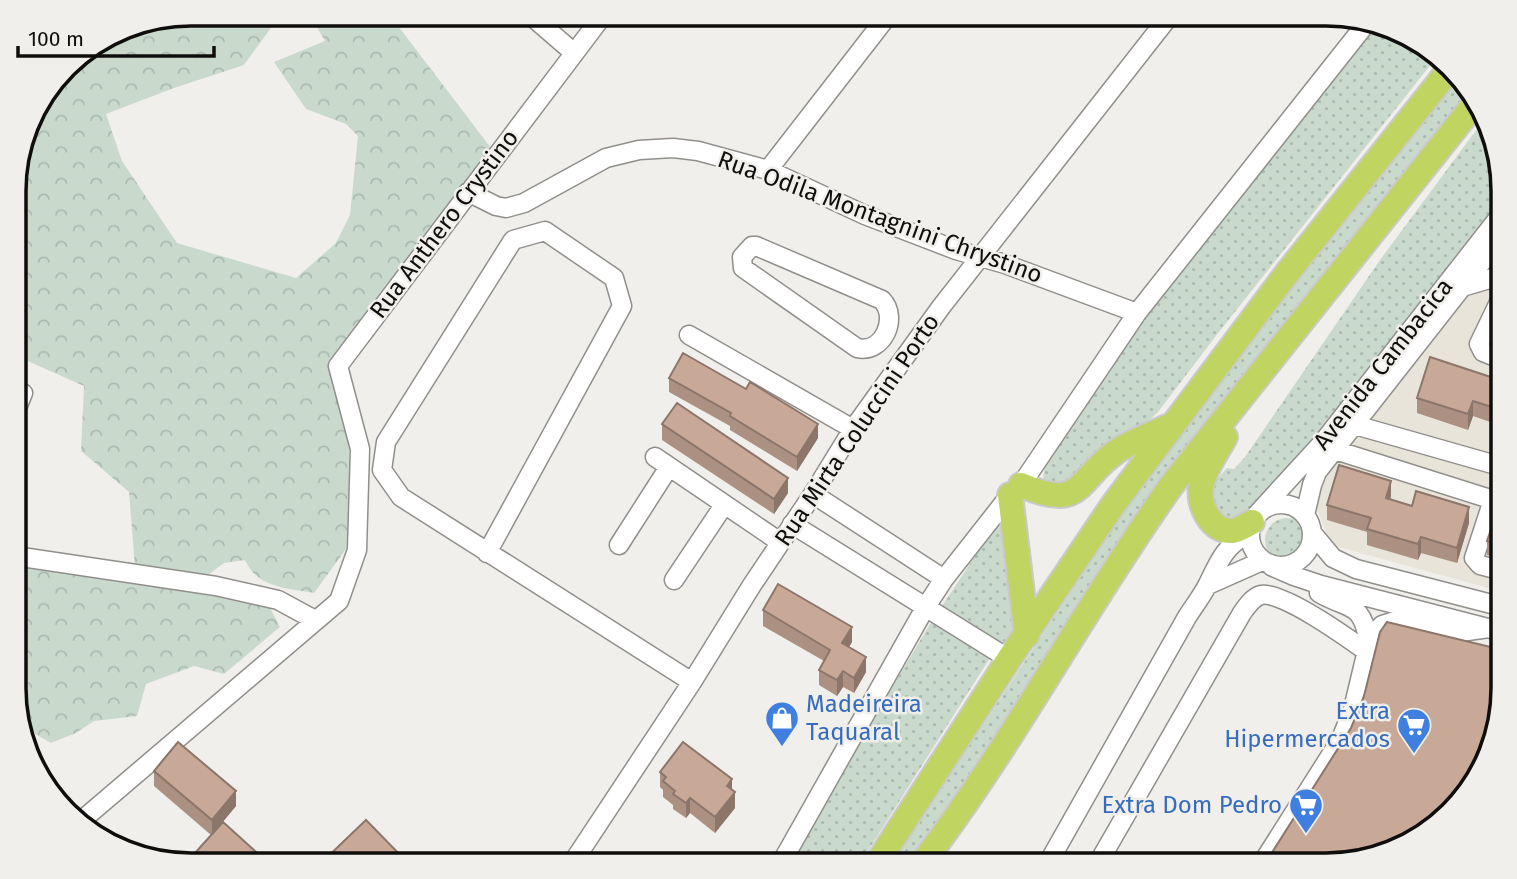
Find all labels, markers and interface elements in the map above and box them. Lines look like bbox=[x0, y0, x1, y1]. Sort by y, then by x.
scale bar bbox=[18, 14, 214, 58]
text: 100 m bbox=[28, 26, 84, 52]
street label: Rua Anthero Crystino bbox=[364, 124, 524, 324]
street label: Rua Odila Montagnini Chrystino bbox=[714, 145, 1046, 289]
street label: Avenida Cambacica bbox=[1307, 273, 1459, 455]
street label: Rua Mirta Coluccini Porto bbox=[769, 309, 945, 551]
place label: Madeireira Taquaral bbox=[806, 690, 922, 746]
place label: Extra Hipermercados bbox=[1224, 697, 1390, 753]
shop icon: Madeireira Taquaral bbox=[763, 699, 801, 748]
supermarket icon: Extra Hipermercados bbox=[1395, 706, 1433, 755]
supermarket icon: Extra Dom Pedro bbox=[1287, 786, 1325, 835]
place label: Extra Dom Pedro bbox=[1101, 791, 1282, 819]

